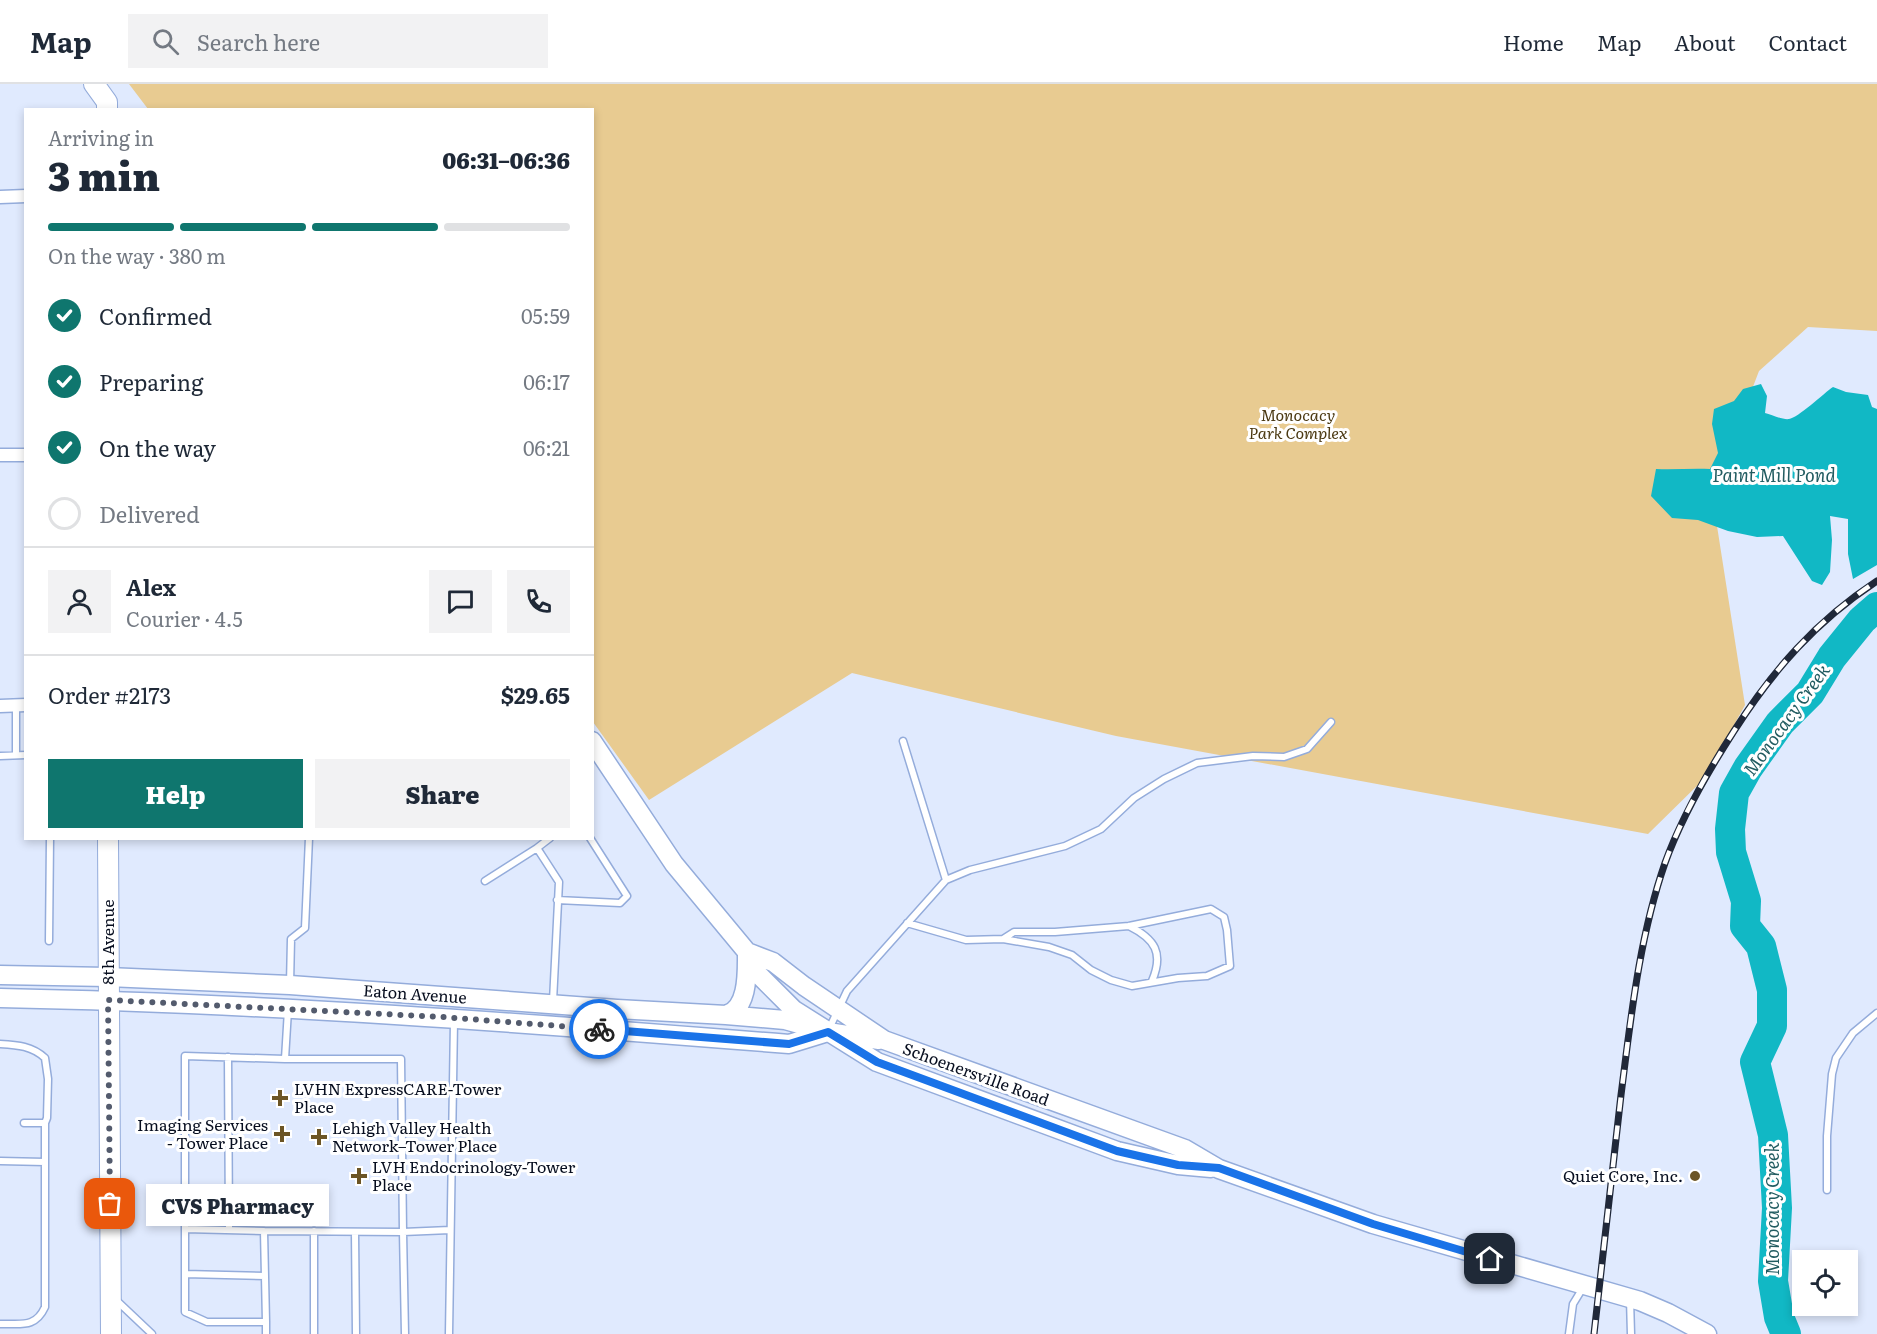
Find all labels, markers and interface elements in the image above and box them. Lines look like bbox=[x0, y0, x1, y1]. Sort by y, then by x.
search box bbox=[128, 14, 548, 68]
text: Map bbox=[30, 20, 92, 62]
icon: search bbox=[149, 25, 182, 58]
text: Search here bbox=[197, 25, 320, 58]
text: Home bbox=[1503, 26, 1564, 57]
text: Map bbox=[1597, 26, 1641, 57]
text: About bbox=[1674, 26, 1736, 57]
text: Contact bbox=[1769, 26, 1847, 57]
text: Arriving in bbox=[48, 122, 154, 152]
text: 06:31–06:36 bbox=[442, 143, 570, 176]
text: 3 min bbox=[48, 145, 160, 203]
text: On the way · 380 m bbox=[48, 240, 226, 270]
icon: check bbox=[48, 299, 81, 332]
text: Confirmed bbox=[99, 299, 212, 332]
text: 05:59 bbox=[521, 300, 570, 330]
icon: check bbox=[48, 365, 81, 398]
text: Preparing bbox=[99, 365, 203, 398]
text: 06:17 bbox=[523, 366, 570, 396]
park label: Monocacy Park Complex bbox=[1249, 402, 1348, 444]
icon: check bbox=[48, 431, 81, 464]
text: On the way bbox=[99, 431, 216, 464]
text: 06:21 bbox=[523, 432, 570, 462]
water label: Paint Mill Pond bbox=[1712, 461, 1836, 488]
text: Delivered bbox=[99, 497, 200, 530]
button: person bbox=[48, 570, 111, 633]
text: Alex bbox=[126, 570, 176, 603]
button: chat bbox=[429, 570, 492, 633]
button: phone bbox=[507, 570, 570, 633]
text: Courier · 4.5 bbox=[126, 603, 243, 633]
water label: Monocacy Creek bbox=[1736, 657, 1836, 781]
text: Order #2173 bbox=[48, 678, 171, 711]
text: $29.65 bbox=[501, 678, 570, 711]
button: Help bbox=[48, 759, 303, 828]
button: Share bbox=[315, 759, 570, 828]
street label: 8th Avenue bbox=[95, 899, 119, 985]
street label: Eaton Avenue bbox=[362, 977, 468, 1009]
courier bbox=[569, 999, 629, 1059]
icon: bike bbox=[583, 1013, 616, 1046]
street label: Schoenersville Road bbox=[900, 1035, 1053, 1111]
place label: LVHN ExpressCARE-Tower Place bbox=[294, 1076, 502, 1118]
marker: LVHN ExpressCARE-Tower Place bbox=[271, 1089, 289, 1107]
place label: Imaging Services - Tower Place bbox=[137, 1112, 268, 1154]
place label: Lehigh Valley Health Network–Tower Place bbox=[332, 1115, 497, 1157]
marker: Imaging Services - Tower Place bbox=[273, 1125, 291, 1143]
marker: Lehigh Valley Health Network–Tower Place bbox=[310, 1128, 328, 1146]
water label: Monocacy Creek bbox=[1758, 1143, 1785, 1275]
place label: LVH Endocrinology-Tower Place bbox=[372, 1154, 576, 1196]
place label: Quiet Core, Inc. bbox=[1563, 1163, 1683, 1187]
marker: LVH Endocrinology-Tower Place bbox=[350, 1167, 368, 1185]
marker: Quiet Core, Inc. bbox=[1688, 1169, 1702, 1183]
pin bbox=[84, 1178, 135, 1229]
callout: CVS Pharmacy bbox=[146, 1183, 329, 1225]
icon: bag bbox=[93, 1187, 126, 1220]
text: CVS Pharmacy bbox=[161, 1190, 314, 1220]
pin bbox=[1464, 1233, 1515, 1284]
icon: home bbox=[1473, 1242, 1506, 1275]
map controls bbox=[1792, 1250, 1858, 1316]
button: locate bbox=[1792, 1250, 1858, 1316]

